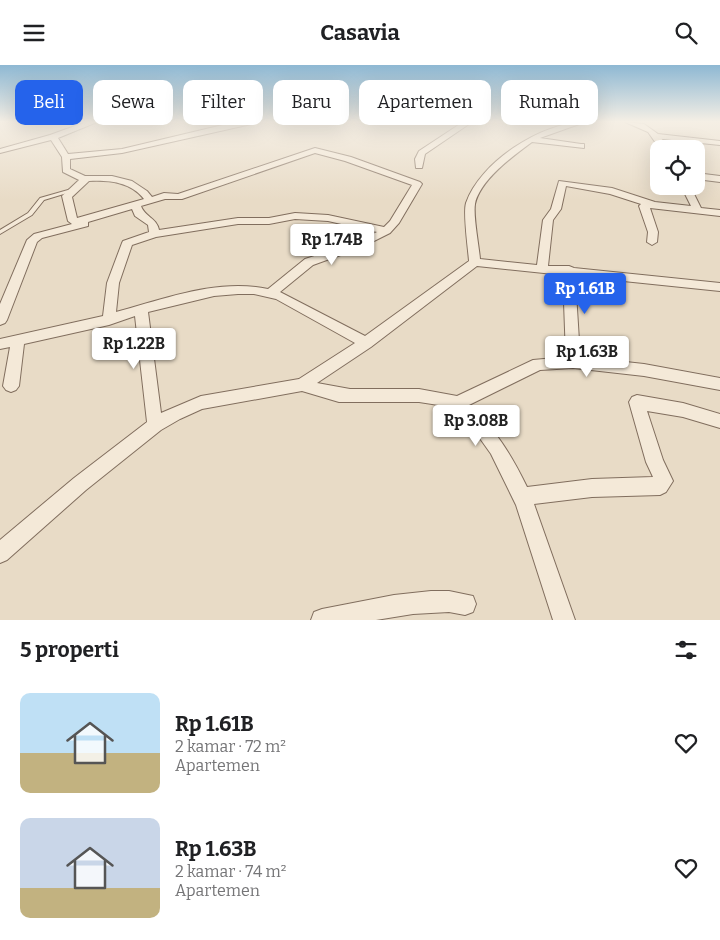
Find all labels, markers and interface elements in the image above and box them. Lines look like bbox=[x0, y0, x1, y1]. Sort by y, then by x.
icon: menu bbox=[20, 19, 48, 47]
text: Casavia bbox=[320, 19, 400, 46]
icon: search bbox=[672, 19, 700, 47]
chip: Beli bbox=[15, 80, 83, 125]
chip: Sewa bbox=[93, 80, 173, 125]
chip: Filter bbox=[183, 80, 263, 125]
chip: Baru bbox=[273, 80, 349, 125]
chip: Apartemen bbox=[359, 80, 491, 125]
chip: Rumah bbox=[501, 80, 598, 125]
map controls bbox=[650, 140, 705, 195]
button: locate bbox=[650, 140, 705, 195]
pin: Rp 1.74B bbox=[280, 223, 384, 266]
text: Rp 1.74B bbox=[301, 230, 363, 249]
pin: Rp 1.61B bbox=[533, 273, 637, 315]
text: Rp 1.61B bbox=[555, 279, 615, 298]
pin: Rp 1.22B bbox=[82, 327, 186, 370]
text: Rp 1.22B bbox=[103, 334, 165, 353]
pin: Rp 1.63B bbox=[535, 335, 639, 378]
text: Rp 1.63B bbox=[556, 342, 618, 361]
pin: Rp 3.08B bbox=[424, 405, 528, 447]
text: Rp 3.08B bbox=[444, 411, 508, 430]
icon: filters bbox=[672, 636, 700, 664]
text: 5 properti bbox=[20, 637, 119, 663]
text: Rp 1.61B bbox=[175, 711, 254, 737]
icon: home bbox=[60, 713, 120, 773]
icon: heart bbox=[672, 729, 700, 757]
text: 2 kamar · 72 m² bbox=[175, 737, 286, 756]
text: Apartemen bbox=[175, 756, 260, 775]
text: Rp 1.63B bbox=[175, 836, 257, 862]
icon: home bbox=[60, 838, 120, 898]
icon: heart bbox=[672, 854, 700, 882]
text: 2 kamar · 74 m² bbox=[175, 862, 286, 881]
text: Apartemen bbox=[175, 881, 260, 900]

